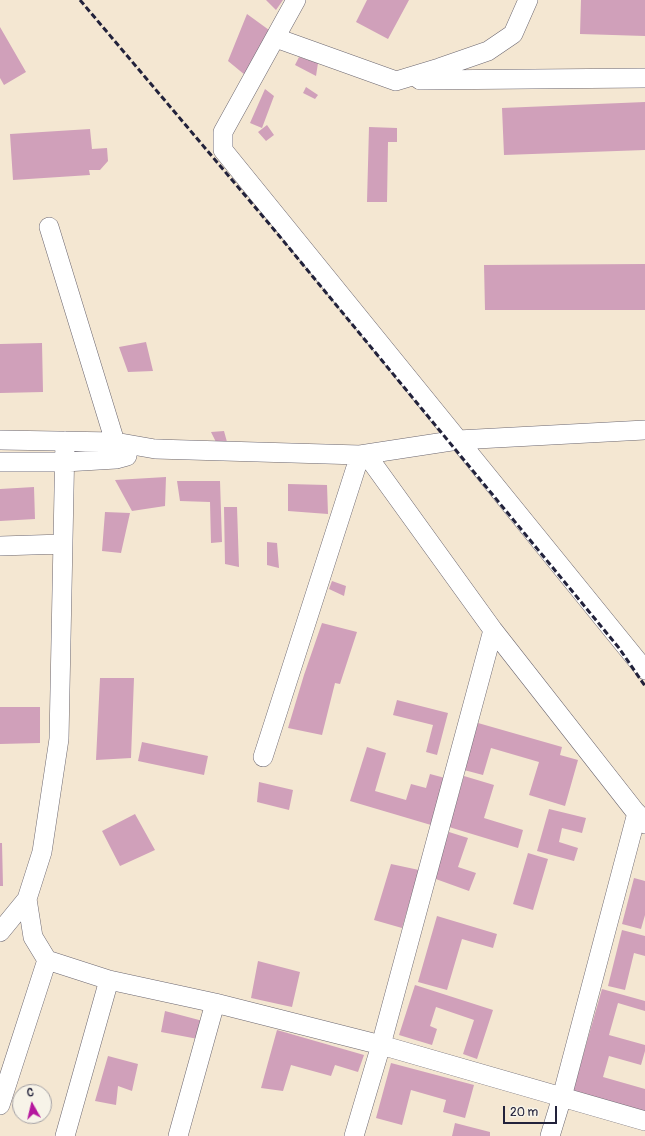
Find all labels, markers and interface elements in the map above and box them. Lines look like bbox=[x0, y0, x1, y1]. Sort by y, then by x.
north arrow bbox=[12, 1084, 52, 1124]
text: С bbox=[26, 1086, 35, 1100]
scale bar bbox=[505, 1098, 559, 1124]
text: 20 m bbox=[510, 1105, 538, 1120]

